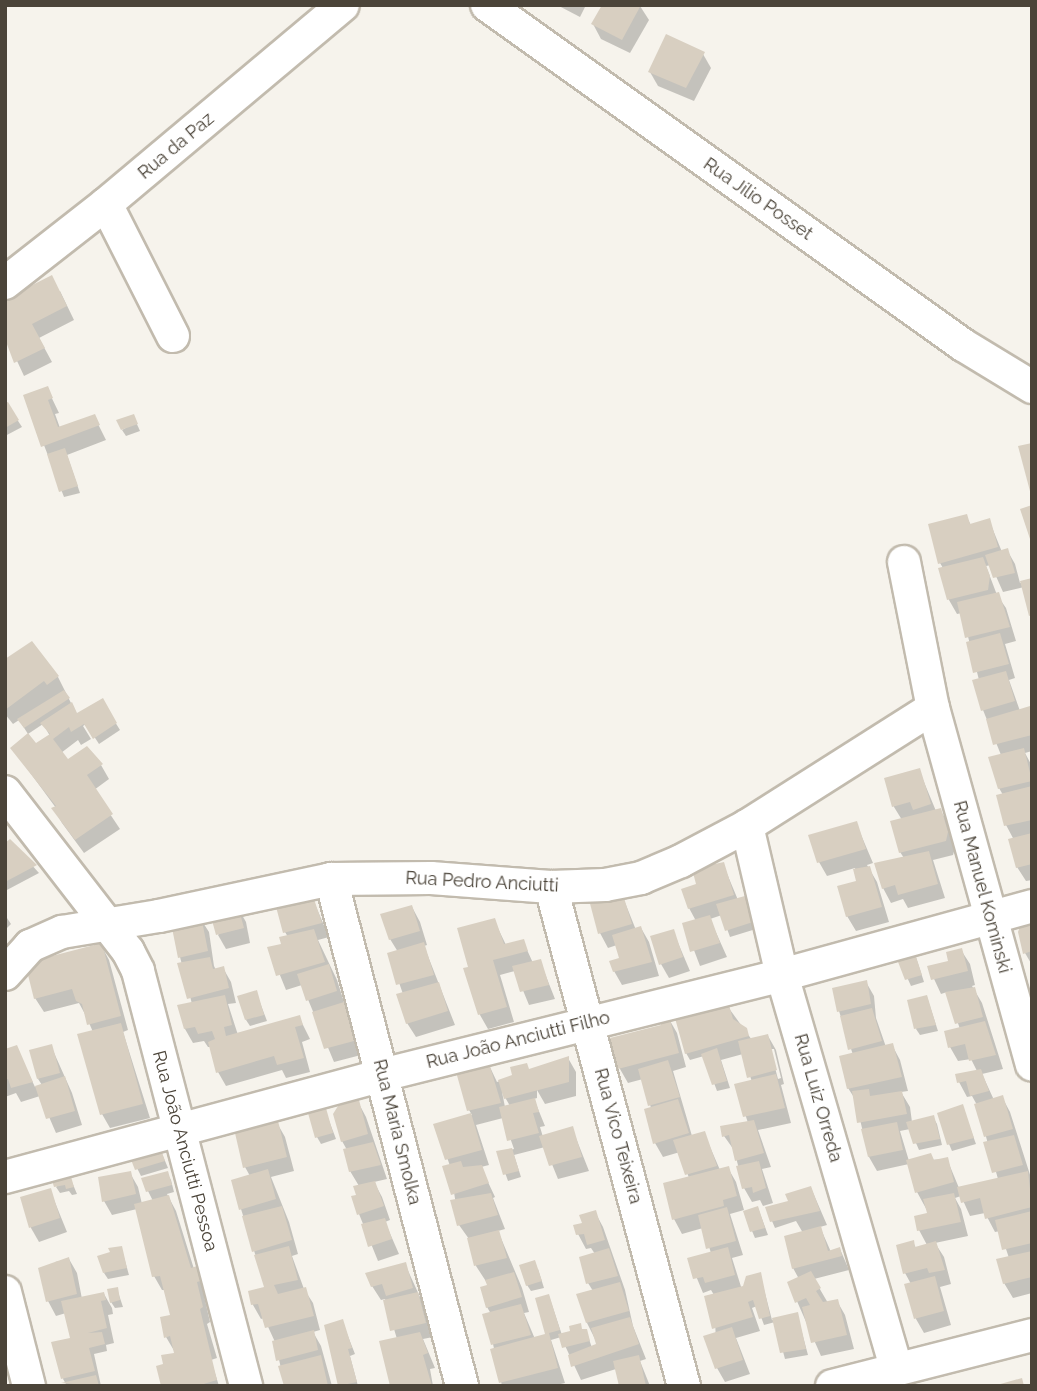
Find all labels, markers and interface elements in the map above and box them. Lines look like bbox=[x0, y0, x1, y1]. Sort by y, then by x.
street label: Rua da Paz bbox=[134, 108, 218, 184]
street label: Rua Jílio Posset bbox=[699, 153, 817, 245]
street label: Rua Manuel Kominski bbox=[948, 798, 1016, 976]
street label: Rua Pedro Anciutti bbox=[405, 867, 559, 897]
street label: Rua João Anciutti Filho bbox=[424, 1007, 612, 1073]
street label: Rua Luiz Orreda bbox=[789, 1031, 847, 1165]
street label: Rua João Anciutti Pessoa bbox=[148, 1048, 222, 1254]
street label: Rua Maria Smolka bbox=[368, 1057, 426, 1207]
street label: Rua Vico Teixeira bbox=[589, 1065, 647, 1207]

